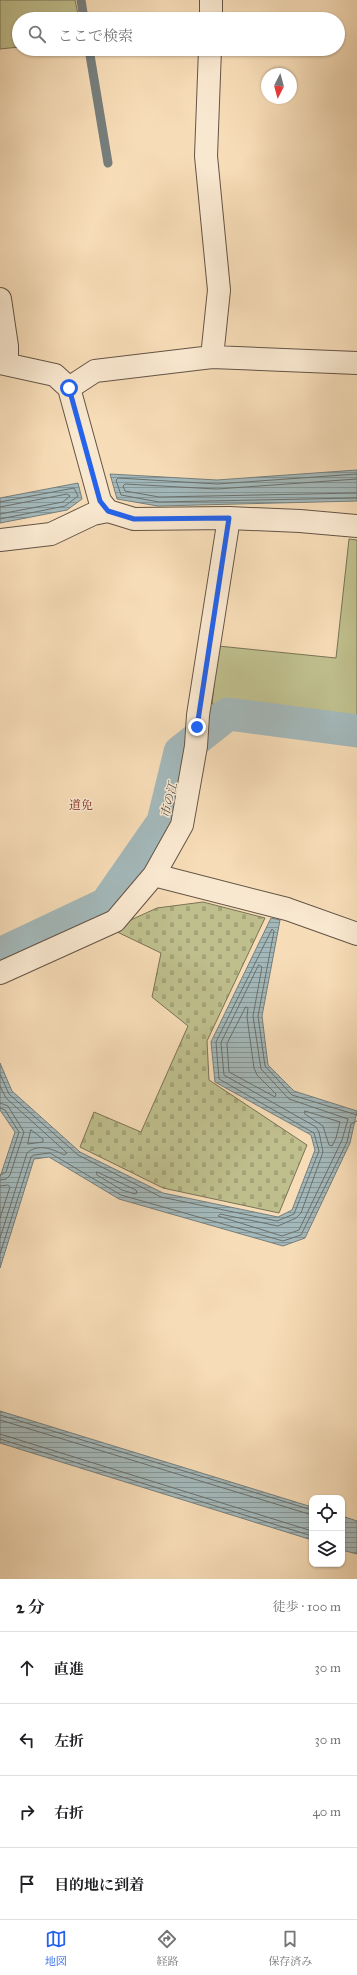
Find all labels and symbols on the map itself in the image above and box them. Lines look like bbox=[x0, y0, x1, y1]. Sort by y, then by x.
north arrow bbox=[261, 68, 297, 104]
route start bbox=[60, 379, 78, 397]
route end bbox=[188, 718, 206, 736]
water label: 市の江 bbox=[158, 779, 181, 819]
district label: 道免 bbox=[69, 798, 93, 812]

